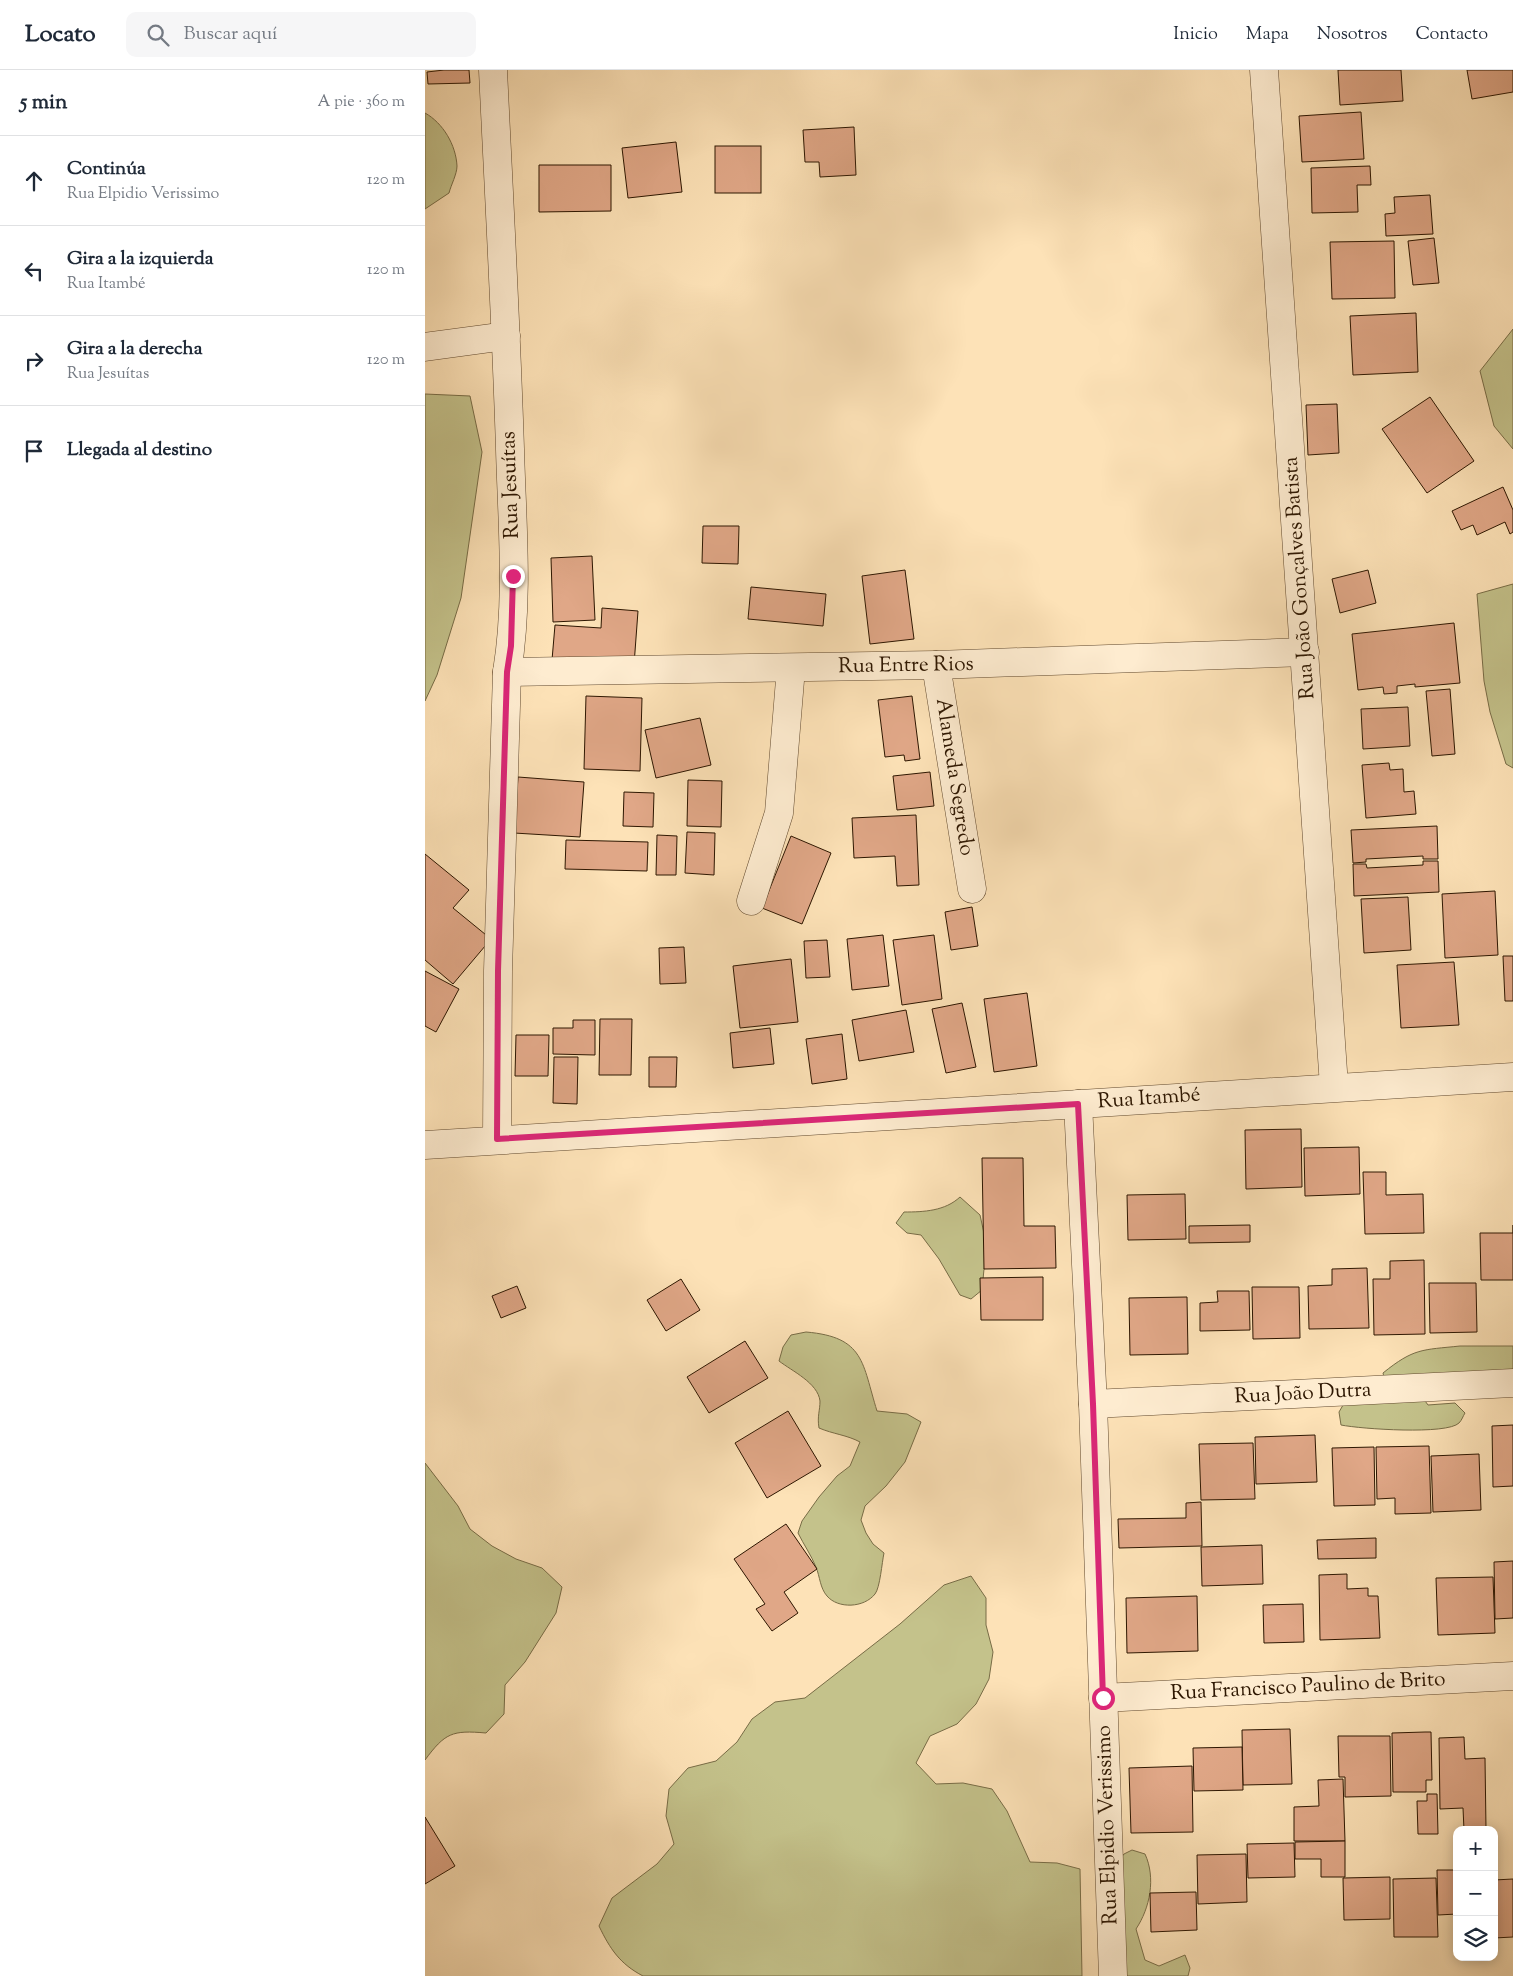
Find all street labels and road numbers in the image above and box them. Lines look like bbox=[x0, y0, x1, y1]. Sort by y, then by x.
street label: Rua Jesuítas bbox=[494, 431, 528, 539]
street label: Rua João Gonçalves Batista bbox=[1277, 455, 1323, 700]
street label: Rua Entre Rios bbox=[838, 650, 974, 682]
street label: Alameda Segredo bbox=[927, 696, 981, 858]
street label: Rua Itambé bbox=[1097, 1080, 1201, 1118]
street label: Rua João Dutra bbox=[1234, 1375, 1373, 1413]
street label: Rua Francisco Paulino de Brito bbox=[1170, 1665, 1446, 1709]
street label: Rua Elpidio Verissimo bbox=[1090, 1725, 1126, 1925]

